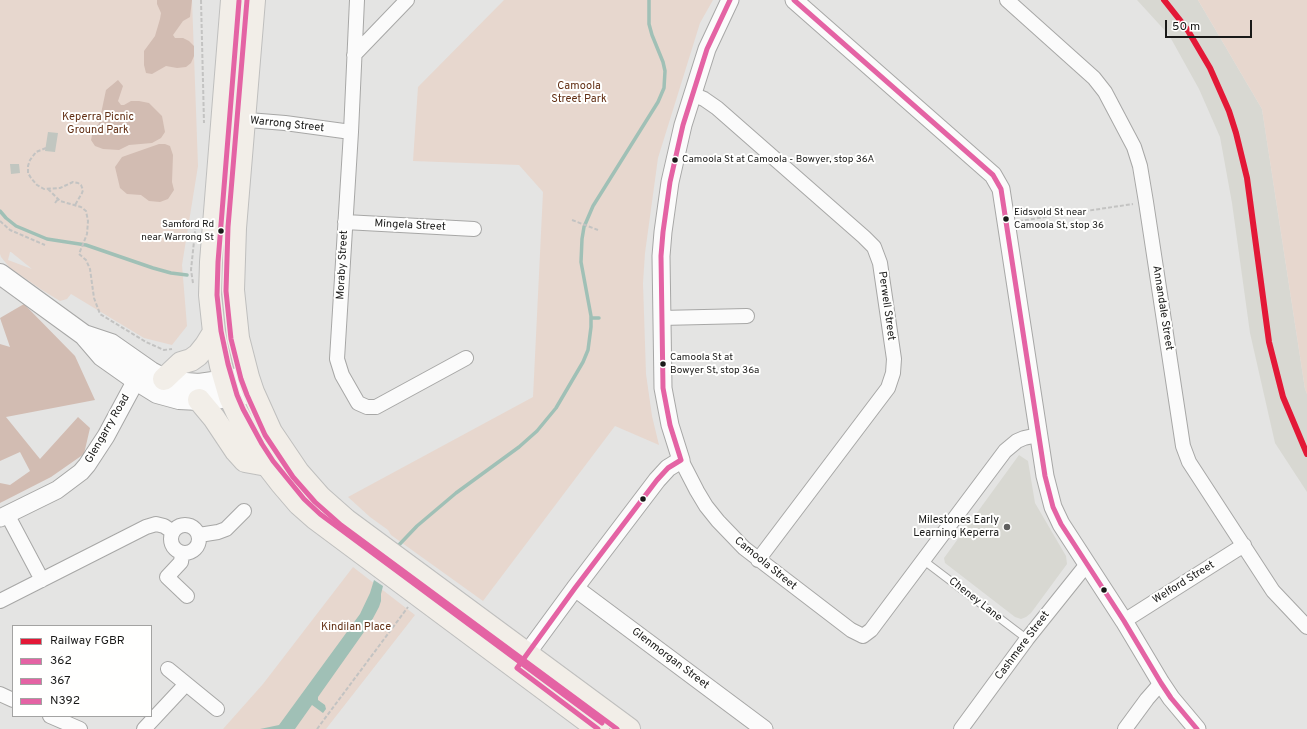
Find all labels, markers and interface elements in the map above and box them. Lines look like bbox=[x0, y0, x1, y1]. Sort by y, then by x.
scale bar bbox=[1167, 12, 1254, 38]
text: 50 m bbox=[1172, 19, 1200, 35]
park label: Camoola Street Park bbox=[551, 80, 607, 106]
park label: Keperra Picnic Ground Park bbox=[62, 111, 134, 137]
street label: Warrong Street bbox=[249, 115, 325, 135]
place label: Camoola St at Camoola - Bowyer, stop 36A bbox=[682, 154, 874, 166]
marker: Camoola St at Camoola - Bowyer, stop 36A bbox=[670, 155, 680, 165]
place label: Eidsvold St near Camoola St, stop 36 bbox=[1014, 207, 1104, 230]
marker: Eidsvold St near Camoola St, stop 36 bbox=[1001, 214, 1011, 224]
street label: Mingela Street bbox=[374, 218, 446, 234]
place label: Samford Rd near Warrong St bbox=[141, 219, 214, 242]
marker: Samford Rd near Warrong St bbox=[216, 226, 226, 236]
street label: Moraby Street bbox=[335, 230, 351, 300]
street label: Annandale Street bbox=[1149, 265, 1175, 351]
street label: Perwell Street bbox=[875, 271, 897, 341]
place label: Camoola St at Bowyer St, stop 36a bbox=[670, 352, 759, 376]
marker: Camoola St at Bowyer St, stop 36a bbox=[658, 359, 668, 369]
street label: Glengarry Road bbox=[83, 392, 133, 466]
unlabelled marker bbox=[638, 494, 648, 504]
place label: Milestones Early Learning Keperra bbox=[913, 514, 999, 540]
marker: Milestones Early Learning Keperra bbox=[1002, 522, 1012, 532]
street label: Camoola Street bbox=[731, 535, 799, 593]
street label: Welford Street bbox=[1151, 559, 1217, 607]
street label: Cheney Lane bbox=[946, 575, 1004, 625]
unlabelled marker bbox=[1099, 585, 1109, 595]
street label: Cashmere Street bbox=[993, 609, 1053, 683]
park label: Kindilan Place bbox=[321, 621, 391, 635]
legend bbox=[12, 625, 152, 717]
street label: Glenmorgan Street bbox=[629, 626, 711, 692]
text: Railway FGBR bbox=[50, 633, 125, 649]
text: 362 bbox=[50, 653, 72, 669]
text: 367 bbox=[50, 673, 70, 689]
text: N392 bbox=[50, 693, 80, 709]

